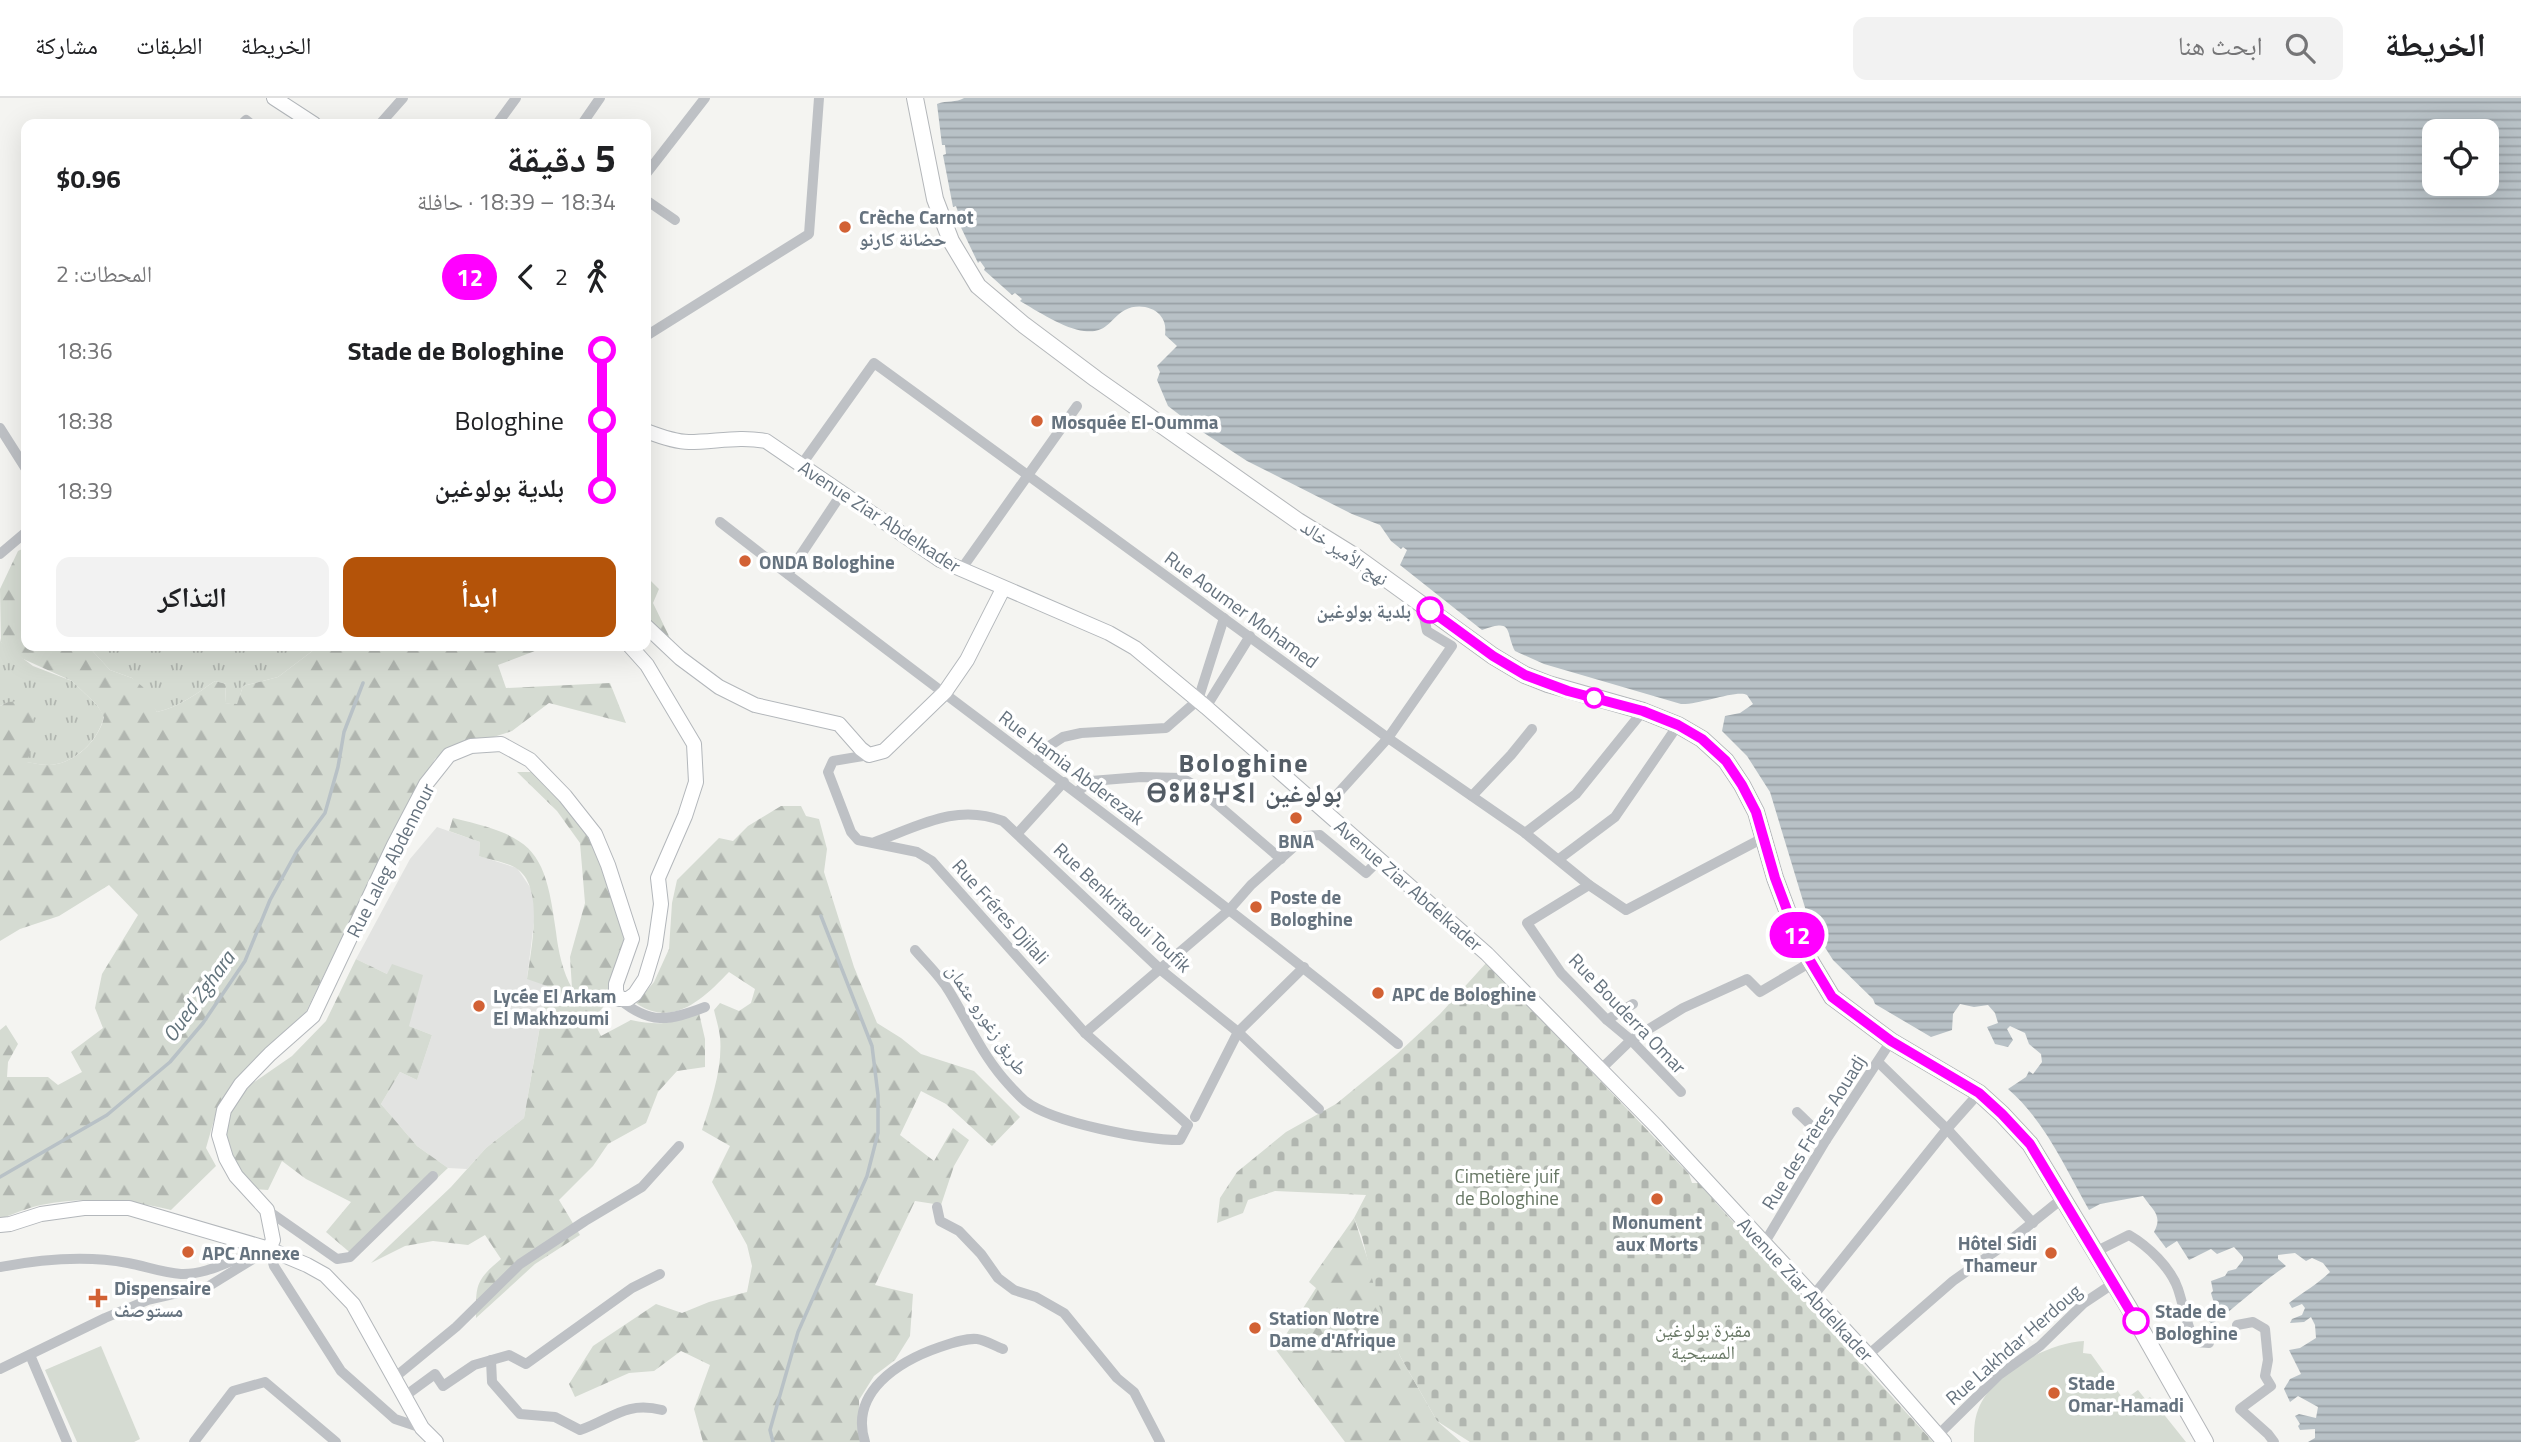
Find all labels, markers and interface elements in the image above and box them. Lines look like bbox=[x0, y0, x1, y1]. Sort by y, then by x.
search box bbox=[1853, 17, 2343, 80]
text: الخريطة bbox=[2385, 19, 2486, 69]
text: ابحث هنا bbox=[2178, 26, 2263, 65]
text: مشاركة bbox=[35, 27, 98, 63]
text: الطبقات bbox=[136, 27, 203, 63]
text: الخريطة bbox=[241, 27, 311, 63]
icon: search bbox=[2281, 29, 2319, 67]
map controls bbox=[2422, 119, 2499, 196]
button: locate bbox=[2422, 119, 2499, 196]
text: 5 دقيقة bbox=[507, 129, 616, 187]
text: $0.96 bbox=[56, 159, 121, 198]
text: 18:34 – 18:39 · حافلة bbox=[417, 184, 616, 219]
place label: Crèche Carnot حضانة كارنو bbox=[859, 202, 974, 253]
marker: Crèche Carnot حضانة كارنو bbox=[837, 219, 853, 235]
text: المحطات: 2 bbox=[56, 256, 152, 291]
icon: back bbox=[507, 258, 545, 296]
icon: walk bbox=[578, 258, 616, 296]
text: 12 bbox=[456, 259, 483, 295]
text: 2 bbox=[555, 259, 568, 294]
text: Stade de Bologhine bbox=[348, 331, 564, 370]
text: 18:36 bbox=[56, 333, 113, 368]
text: Bologhine bbox=[454, 401, 564, 440]
text: 18:38 bbox=[56, 403, 113, 438]
place label: Mosquée El-Oumma bbox=[1051, 407, 1219, 436]
marker: Mosquée El-Oumma bbox=[1029, 413, 1045, 429]
street label: Avenue Ziar Abdelkader bbox=[793, 453, 967, 580]
text: بلدية بولوغين bbox=[435, 468, 564, 507]
text: 18:39 bbox=[56, 473, 113, 508]
street label: نهج الأمير خالد bbox=[1295, 512, 1395, 592]
street label: Rue Aoumer Mohamed bbox=[1159, 543, 1325, 675]
place label: ONDA Bologhine bbox=[759, 547, 895, 576]
marker: ONDA Bologhine bbox=[737, 553, 753, 569]
button: التذاكر bbox=[56, 557, 329, 637]
button: ابدأ bbox=[343, 557, 616, 637]
place label: بلدية بولوغين bbox=[1316, 596, 1411, 625]
marker: بلدية بولوغين bbox=[1417, 597, 1443, 623]
unlabelled marker bbox=[1584, 688, 1604, 708]
street label: Rue Hamia Abderezak bbox=[993, 703, 1151, 831]
district label: Bologhine ⴱⵓⵍⵓⵖⵉⵏ بولوغين bbox=[1146, 743, 1342, 812]
street label: Rue Laleg Abdennour bbox=[338, 777, 442, 942]
marker: BNA bbox=[1288, 810, 1304, 826]
street label: Avenue Ziar Abdelkader bbox=[1328, 812, 1490, 958]
place label: BNA bbox=[1278, 826, 1315, 855]
street label: Rue Benkritaoui Toufik bbox=[1047, 835, 1199, 979]
street label: Rue Fréres Djilali bbox=[946, 852, 1056, 970]
place label: Poste de Bologhine bbox=[1270, 882, 1353, 933]
marker: Poste de Bologhine bbox=[1248, 899, 1264, 915]
line badge: 12 bbox=[1766, 912, 1828, 958]
text: 12 bbox=[1784, 917, 1810, 953]
water label: Oued Zghara bbox=[154, 942, 243, 1048]
street label: Rue Bouderra Omar bbox=[1563, 946, 1694, 1080]
street label: طريق زغورو عثمان bbox=[940, 957, 1036, 1081]
place label: APC de Bologhine bbox=[1392, 979, 1536, 1008]
place label: Lycée El Arkam El Makhzoumi bbox=[493, 981, 616, 1032]
marker: APC de Bologhine bbox=[1370, 985, 1386, 1001]
marker: Lycée El Arkam El Makhzoumi bbox=[471, 998, 487, 1014]
street label: Rue des Frères Aouadj bbox=[1754, 1049, 1872, 1215]
park label: Cimetière juif de Bologhine bbox=[1454, 1161, 1560, 1212]
marker: Monument aux Morts bbox=[1649, 1191, 1665, 1207]
place label: Monument aux Morts bbox=[1612, 1207, 1702, 1258]
street label: Avenue Ziar Abdelkader bbox=[1731, 1210, 1881, 1368]
place label: Hôtel Sidi Thameur bbox=[1958, 1228, 2037, 1279]
place label: APC Annexe bbox=[202, 1238, 300, 1267]
marker: APC Annexe bbox=[180, 1244, 196, 1260]
marker: Hôtel Sidi Thameur bbox=[2043, 1245, 2059, 1261]
place label: Dispensaire مستوصف bbox=[114, 1273, 211, 1324]
street label: Rue Lakhdar Herdoug bbox=[1938, 1276, 2088, 1411]
marker: Dispensaire مستوصف bbox=[88, 1288, 108, 1308]
place label: Stade de Bologhine bbox=[2155, 1296, 2238, 1347]
place label: Station Notre Dame d'Afrique bbox=[1269, 1303, 1396, 1354]
marker: Stade de Bologhine bbox=[2123, 1308, 2149, 1334]
park label: مقبرة بولوغين المسيحية bbox=[1655, 1315, 1751, 1366]
marker: Station Notre Dame d'Afrique bbox=[1247, 1320, 1263, 1336]
place label: Stade Omar-Hamadi bbox=[2068, 1368, 2184, 1419]
marker: Stade Omar-Hamadi bbox=[2046, 1385, 2062, 1401]

